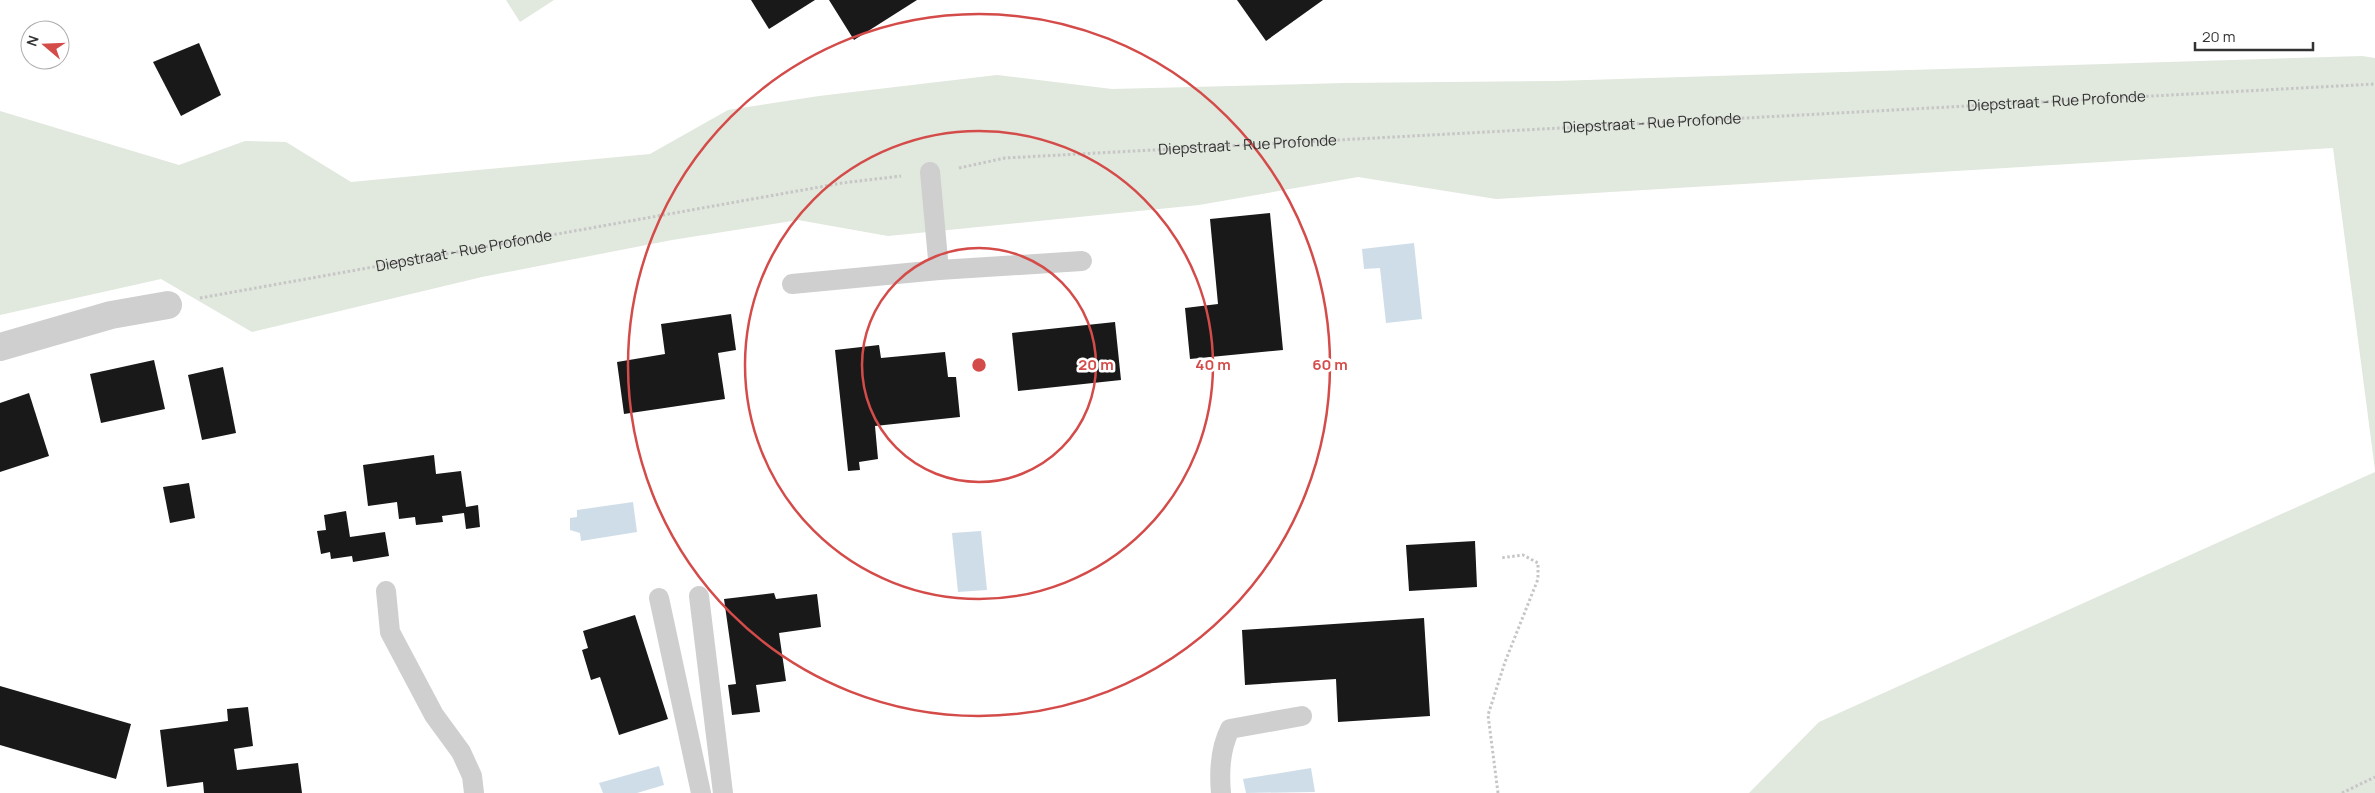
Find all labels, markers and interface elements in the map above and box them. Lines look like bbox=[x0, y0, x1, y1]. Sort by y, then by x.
north arrow bbox=[20, 20, 70, 70]
scale bar bbox=[2195, 20, 2312, 52]
text: 20 m bbox=[2202, 26, 2235, 47]
text: N bbox=[22, 33, 43, 48]
street label: Diepstraat - Rue Profonde bbox=[1967, 85, 2146, 116]
street label: Diepstraat - Rue Profonde bbox=[1562, 107, 1742, 138]
street label: Diepstraat - Rue Profonde bbox=[1158, 129, 1338, 160]
street label: Diepstraat - Rue Profonde bbox=[374, 224, 554, 276]
text: 20 m bbox=[1078, 354, 1114, 375]
text: 40 m bbox=[1195, 354, 1231, 375]
text: 60 m bbox=[1312, 354, 1348, 375]
centre of rings bbox=[970, 356, 988, 374]

